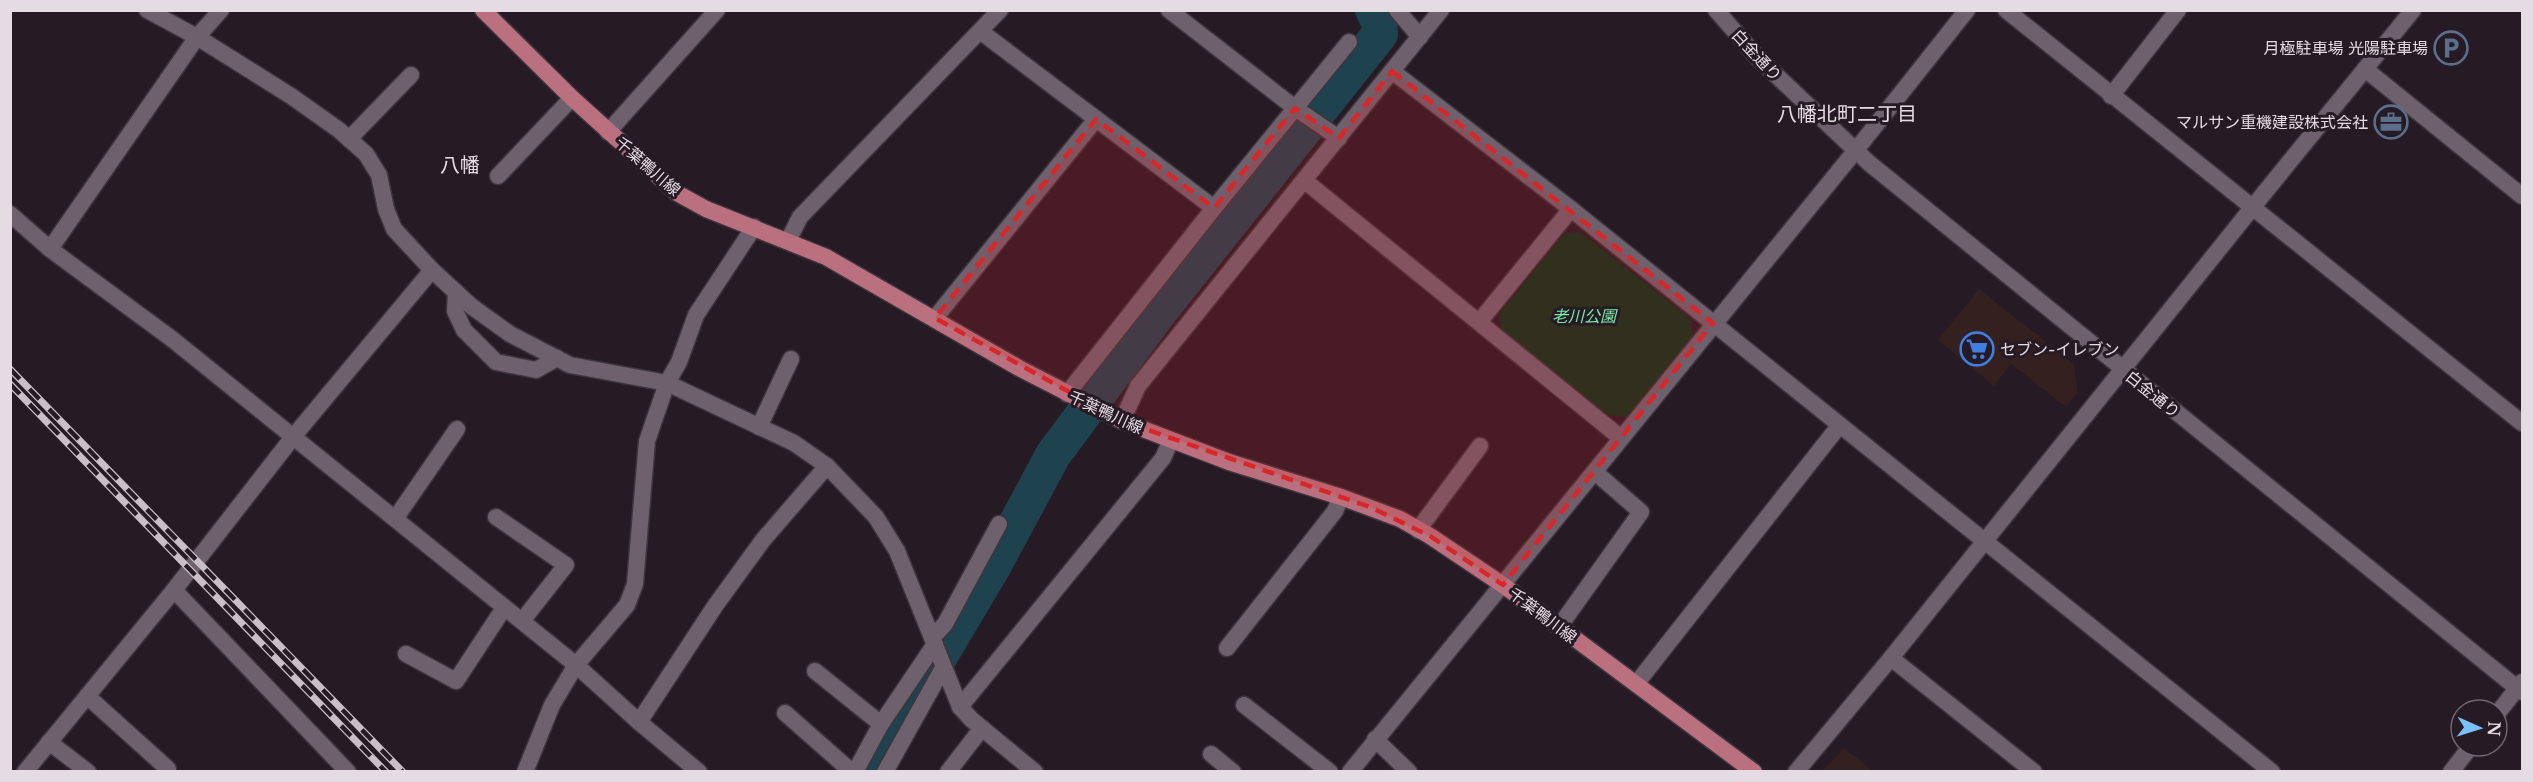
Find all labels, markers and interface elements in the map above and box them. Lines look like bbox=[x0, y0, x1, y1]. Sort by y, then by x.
street label: 白金通り bbox=[1728, 25, 1786, 85]
parking icon: 月極駐車場 光陽駐車場 bbox=[2433, 30, 2469, 66]
place label: 月極駐車場 光陽駐車場 bbox=[2263, 38, 2428, 58]
district label: 八幡北町二丁目 bbox=[1777, 102, 1917, 126]
office icon: マルサン重機建設株式会社 bbox=[2373, 104, 2409, 140]
place label: マルサン重機建設株式会社 bbox=[2176, 112, 2368, 132]
street label: 千葉鴨川線 bbox=[611, 132, 685, 200]
district label: 八幡 bbox=[440, 153, 480, 177]
park label: 老川公園 bbox=[1552, 306, 1618, 326]
supermarket icon: セブン-イレブン bbox=[1959, 331, 1995, 367]
place label: セブン-イレブン bbox=[2000, 339, 2119, 359]
street label: 白金通り bbox=[2122, 366, 2184, 422]
street label: 千葉鴨川線 bbox=[1066, 386, 1146, 438]
street label: 千葉鴨川線 bbox=[1505, 583, 1581, 647]
north arrow bbox=[2449, 698, 2509, 758]
text: N bbox=[2484, 721, 2504, 737]

